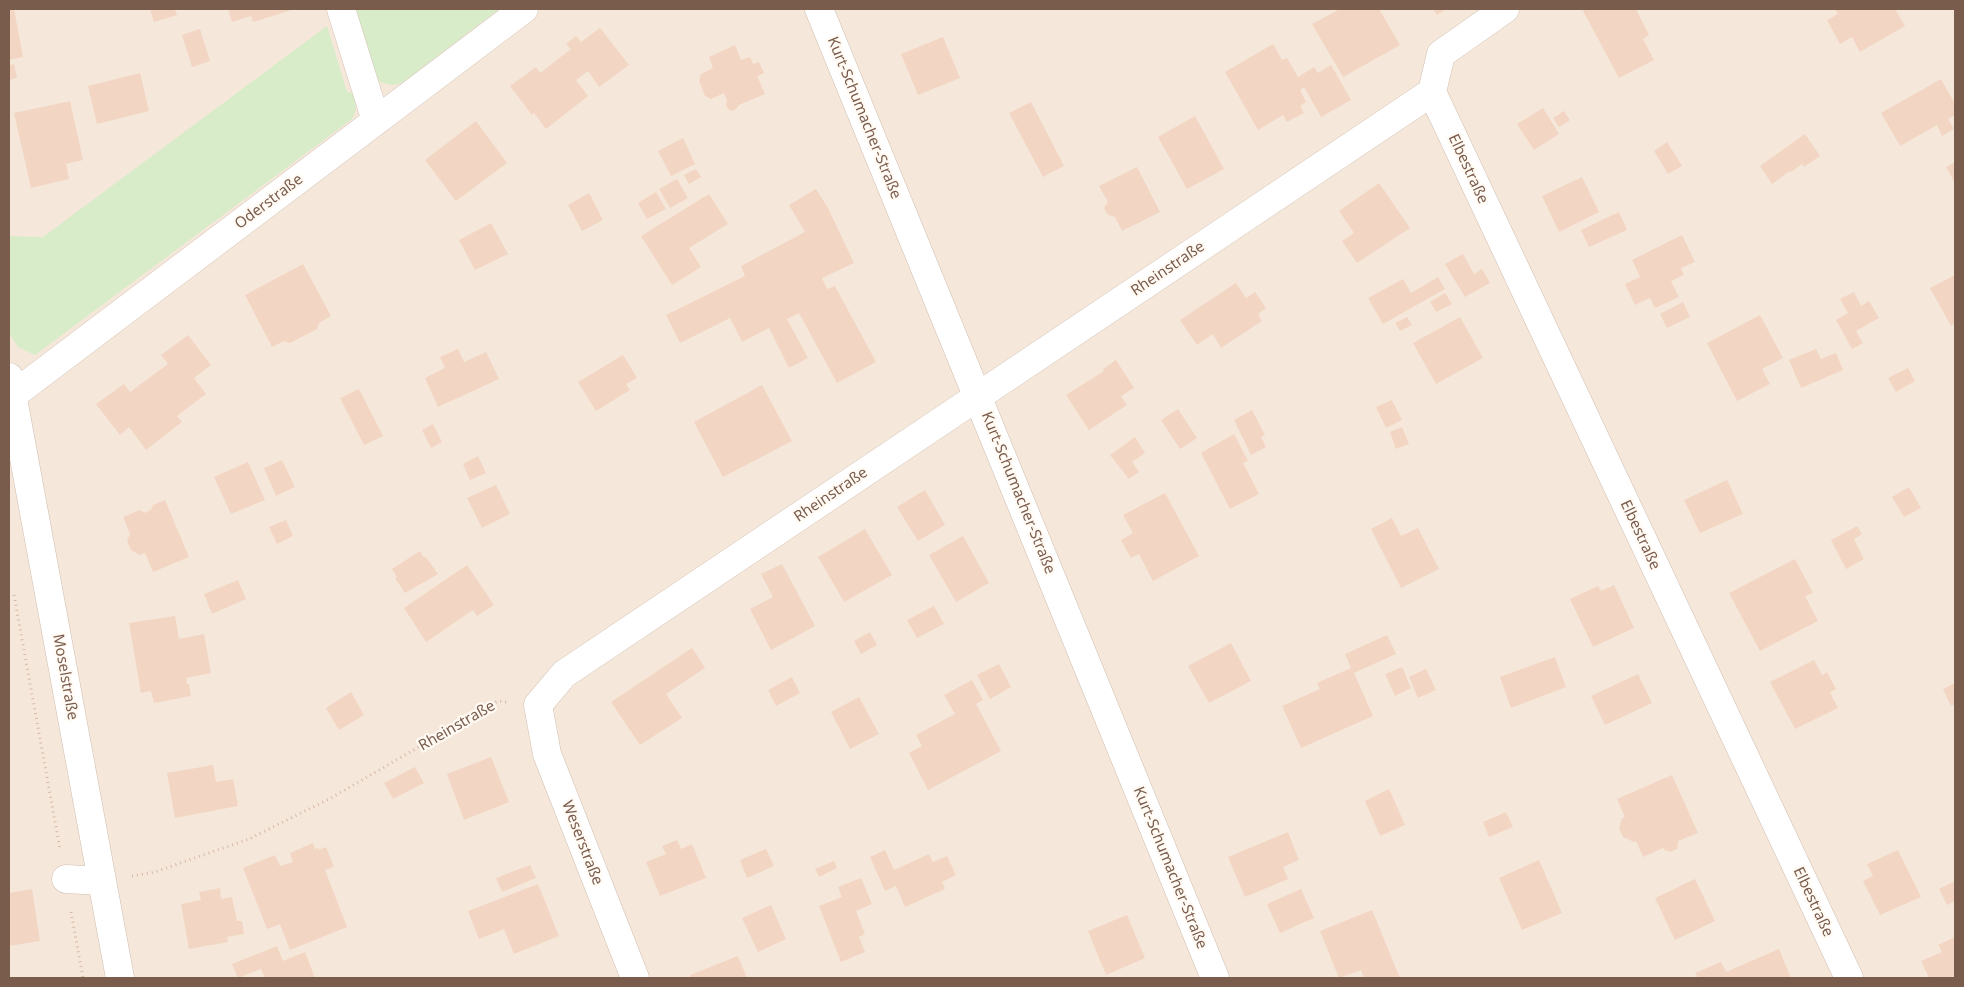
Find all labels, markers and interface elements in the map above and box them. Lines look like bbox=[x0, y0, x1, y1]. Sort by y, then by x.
street label: Kurt-Schumacher-Straße bbox=[823, 34, 905, 202]
street label: Elbestraße bbox=[1444, 131, 1492, 207]
street label: Oderstraße bbox=[231, 171, 307, 233]
street label: Rheinstraße bbox=[1128, 238, 1208, 300]
street label: Kurt-Schumacher-Straße bbox=[977, 409, 1059, 577]
street label: Rheinstraße bbox=[791, 464, 871, 526]
street label: Elbestraße bbox=[1616, 497, 1664, 573]
street label: Moselstraße bbox=[49, 633, 81, 721]
street label: Rheinstraße bbox=[416, 697, 498, 755]
street label: Kurt-Schumacher-Straße bbox=[1129, 784, 1211, 952]
street label: Weserstraße bbox=[558, 798, 606, 888]
street label: Elbestraße bbox=[1789, 864, 1837, 940]

